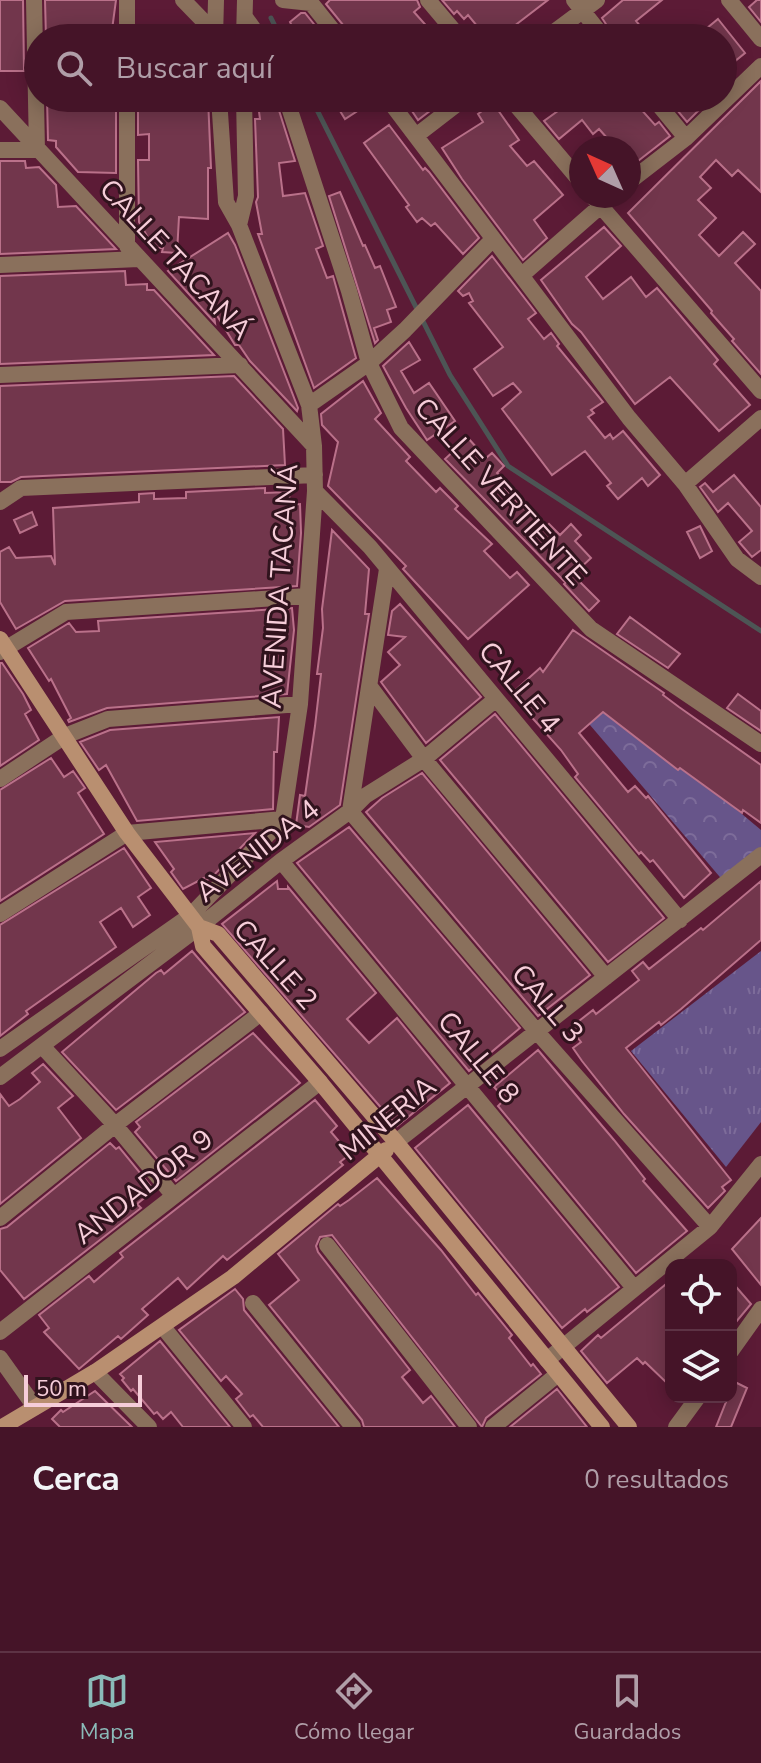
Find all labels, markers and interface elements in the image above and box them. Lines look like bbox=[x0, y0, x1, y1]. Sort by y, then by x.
search box bbox=[24, 24, 737, 112]
icon: search bbox=[52, 46, 96, 90]
text: Buscar aquí bbox=[116, 48, 273, 89]
north arrow bbox=[569, 136, 641, 208]
street label: CALLE TACANÁ bbox=[91, 171, 260, 348]
street label: CALLE VERTIENTE bbox=[406, 390, 595, 594]
street label: AVENIDA TACANÁ bbox=[252, 462, 308, 710]
street label: CALLE 4 bbox=[469, 633, 569, 742]
street label: AVENIDA 4 bbox=[188, 790, 327, 911]
street label: CALLE 2 bbox=[225, 911, 326, 1018]
street label: CALL 3 bbox=[502, 956, 592, 1051]
street label: CALLE 8 bbox=[428, 1003, 528, 1112]
street label: MINERIA bbox=[331, 1068, 444, 1170]
street label: ANDADOR 9 bbox=[66, 1120, 221, 1253]
map controls bbox=[665, 1259, 737, 1403]
button: locate bbox=[665, 1259, 737, 1331]
button: layers bbox=[665, 1331, 737, 1403]
scale bar bbox=[24, 1371, 142, 1407]
text: 50 m bbox=[36, 1374, 87, 1404]
text: Cerca bbox=[32, 1456, 120, 1502]
text: 0 resultados bbox=[584, 1462, 729, 1497]
tab: Mapa bbox=[80, 1669, 135, 1747]
tab: Cómo llegar bbox=[294, 1669, 414, 1747]
tab: Guardados bbox=[573, 1669, 681, 1747]

